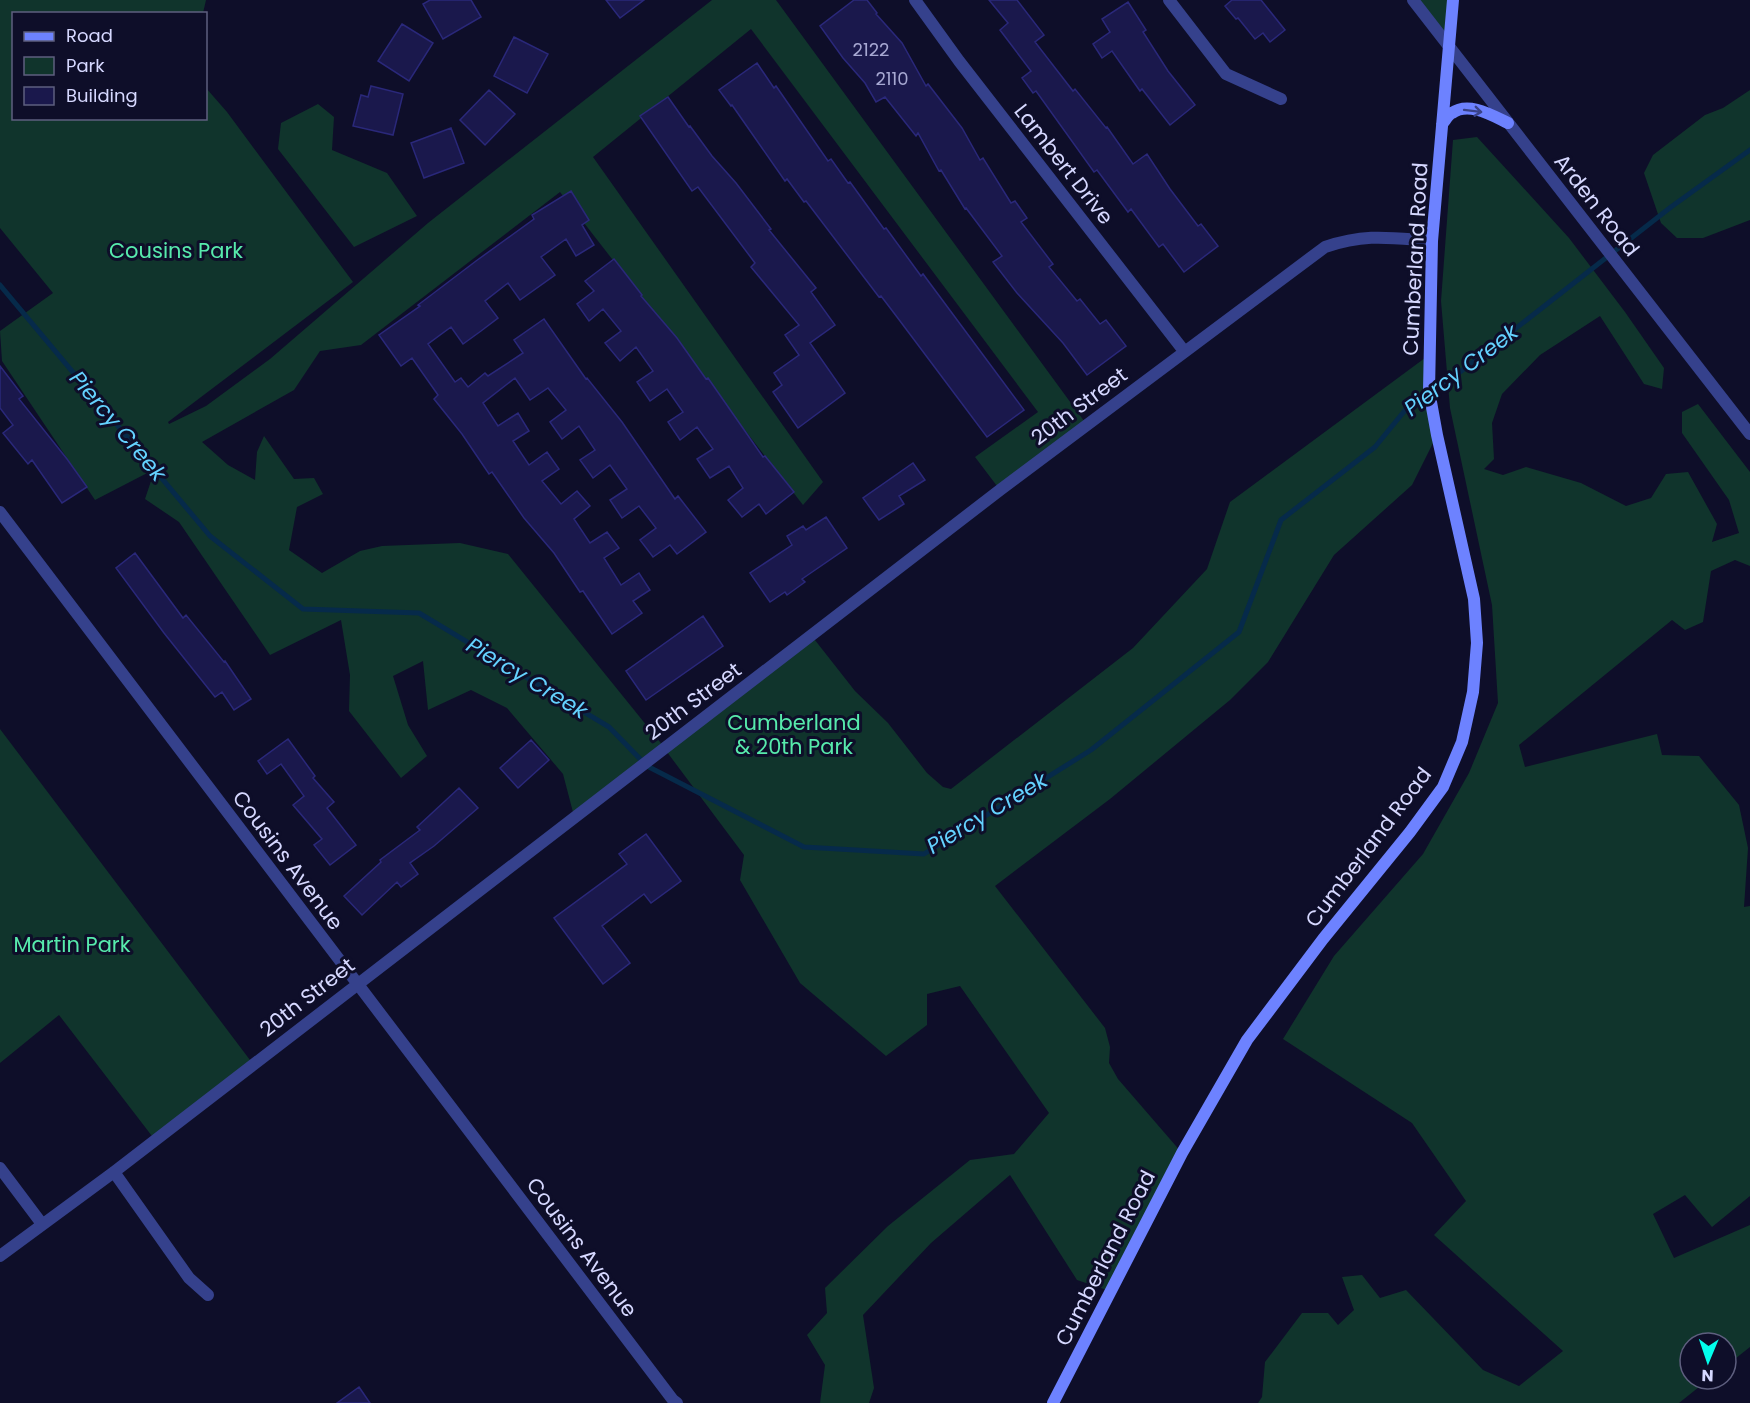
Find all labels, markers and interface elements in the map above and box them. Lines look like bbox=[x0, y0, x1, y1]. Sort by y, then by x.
legend bbox=[12, 12, 207, 120]
text: Road bbox=[66, 23, 113, 48]
house number: 2122 bbox=[853, 37, 889, 62]
text: Park bbox=[66, 53, 105, 78]
house number: 2110 bbox=[875, 66, 909, 91]
text: Building bbox=[66, 83, 138, 108]
street label: Lambert Drive bbox=[1008, 98, 1120, 230]
one-way arrow bbox=[1463, 105, 1483, 116]
street label: Arden Road bbox=[1548, 148, 1646, 262]
street label: Cumberland Road bbox=[1395, 162, 1435, 356]
park label: Cousins Park bbox=[109, 236, 243, 265]
water label: Piercy Creek bbox=[1397, 316, 1526, 423]
street label: 20th Street bbox=[1025, 360, 1133, 452]
water label: Piercy Creek bbox=[62, 364, 175, 489]
water label: Piercy Creek bbox=[461, 630, 595, 727]
street label: 20th Street bbox=[639, 655, 747, 747]
park label: Cumberland & 20th Park bbox=[727, 708, 861, 761]
street label: Cumberland Road bbox=[1298, 761, 1438, 933]
water label: Piercy Creek bbox=[921, 764, 1055, 861]
street label: Cousins Avenue bbox=[226, 784, 350, 936]
park label: Martin Park bbox=[14, 930, 131, 959]
street label: 20th Street bbox=[253, 951, 361, 1043]
street label: Cumberland Road bbox=[1048, 1165, 1162, 1351]
street label: Cousins Avenue bbox=[520, 1171, 644, 1323]
north arrow bbox=[1678, 1331, 1738, 1391]
text: N bbox=[1701, 1364, 1714, 1387]

